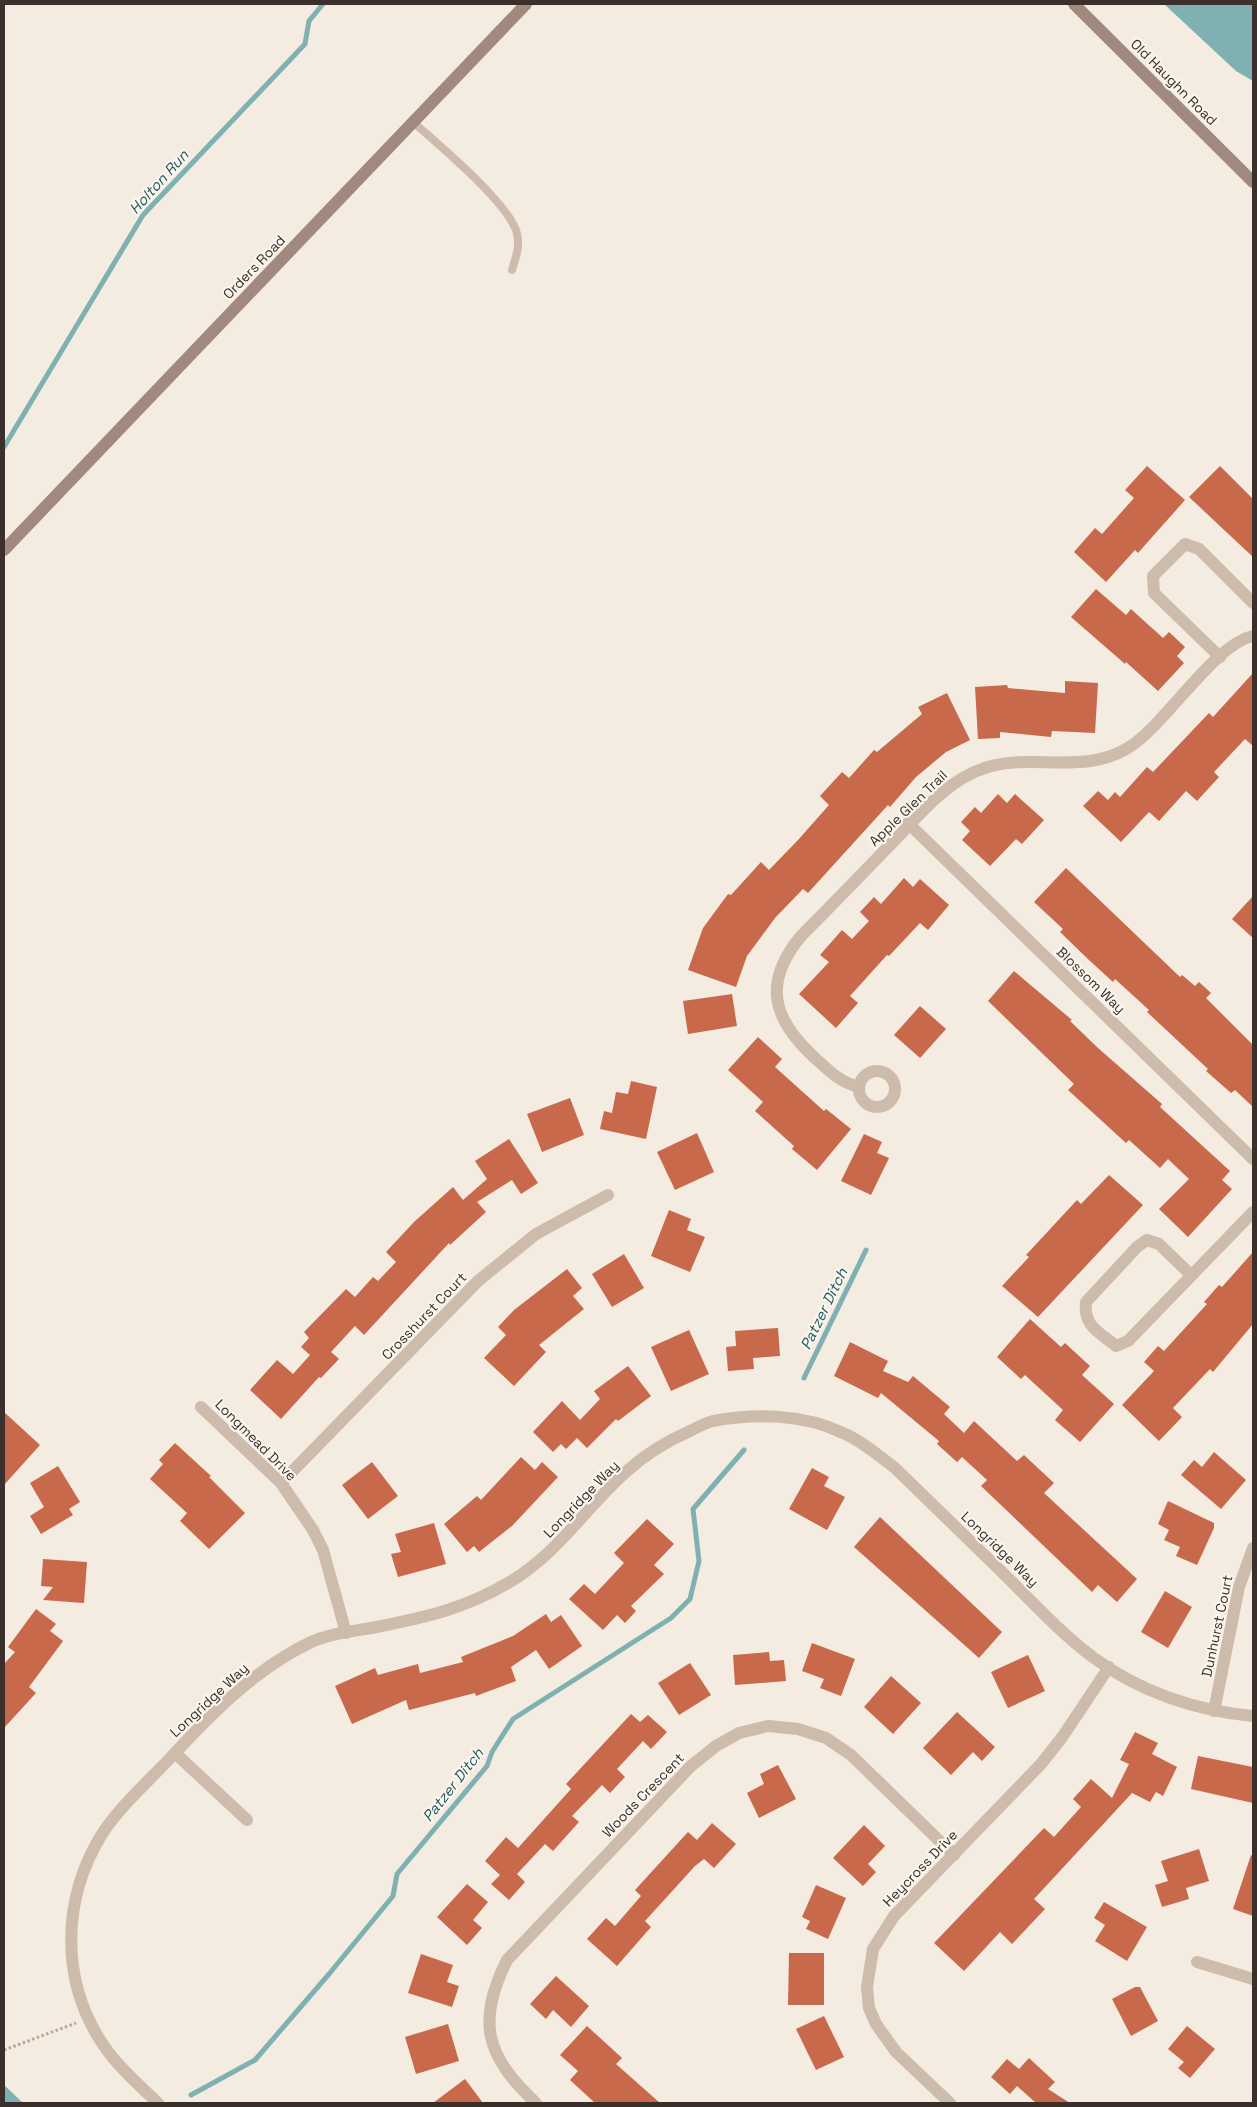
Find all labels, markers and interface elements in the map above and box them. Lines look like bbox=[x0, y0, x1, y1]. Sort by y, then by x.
street label: Old Haughn Road bbox=[1127, 35, 1221, 129]
water label: Holton Run bbox=[125, 145, 193, 218]
street label: Orders Road bbox=[219, 231, 289, 303]
street label: Apple Glen Trail bbox=[865, 766, 951, 850]
street label: Blossom Way bbox=[1053, 943, 1129, 1017]
water label: Patzer Ditch bbox=[796, 1264, 852, 1353]
street label: Crosshurst Court bbox=[378, 1268, 470, 1364]
street label: Longmead Drive bbox=[211, 1395, 301, 1485]
street label: Longridge Way bbox=[539, 1456, 623, 1542]
street label: Longridge Way bbox=[957, 1507, 1043, 1591]
street label: Dunhurst Court bbox=[1197, 1573, 1237, 1679]
street label: Longridge Way bbox=[166, 1659, 252, 1741]
water label: Patzer Ditch bbox=[418, 1743, 488, 1825]
street label: Woods Crescent bbox=[598, 1749, 688, 1841]
street label: Heycross Drive bbox=[879, 1826, 961, 1910]

